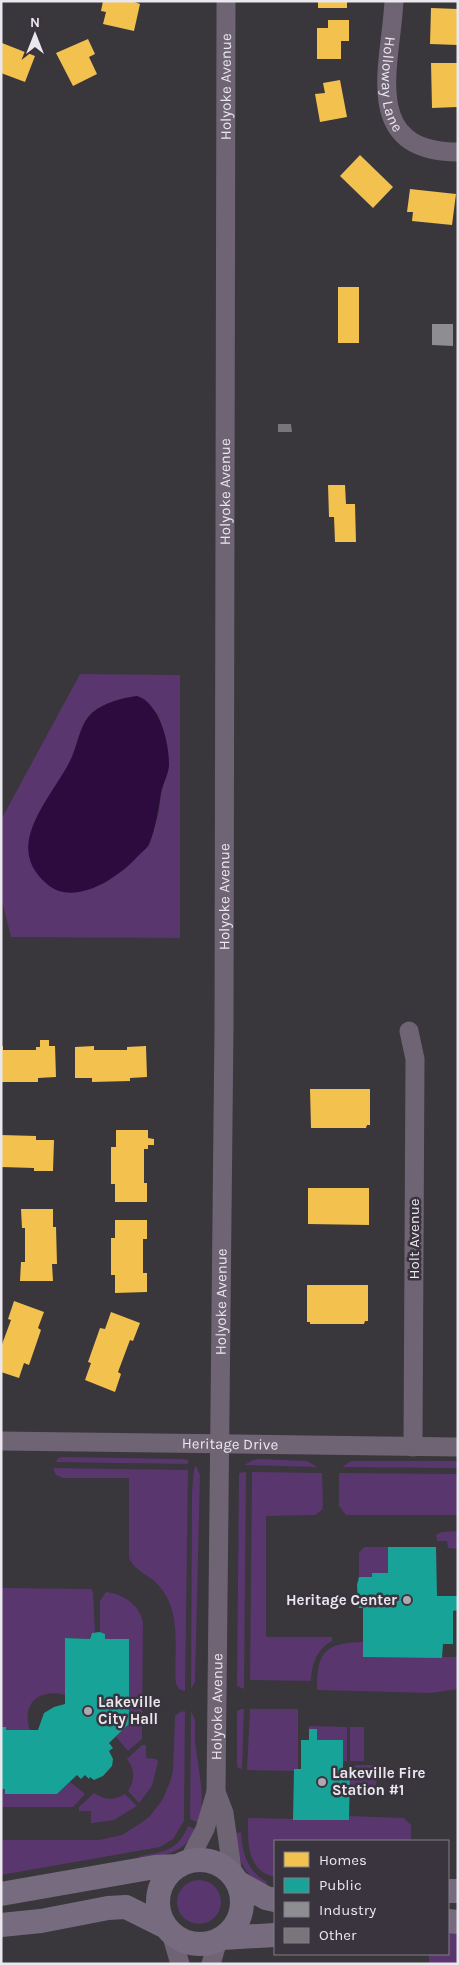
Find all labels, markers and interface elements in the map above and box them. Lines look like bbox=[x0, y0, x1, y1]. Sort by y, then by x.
north arrow bbox=[10, 10, 60, 60]
text: N bbox=[30, 14, 40, 31]
street label: Holyoke Avenue bbox=[217, 33, 235, 140]
street label: Holloway Lane bbox=[378, 35, 407, 135]
street label: Holyoke Avenue bbox=[216, 438, 234, 545]
street label: Holyoke Avenue bbox=[215, 843, 233, 950]
street label: Holt Avenue bbox=[405, 1199, 423, 1280]
street label: Holyoke Avenue bbox=[212, 1248, 231, 1355]
street label: Heritage Drive bbox=[182, 1434, 278, 1454]
place label: Heritage Center bbox=[286, 1591, 397, 1609]
marker: Heritage Center bbox=[401, 1594, 413, 1606]
street label: Holyoke Avenue bbox=[207, 1653, 226, 1760]
place label: Lakeville City Hall bbox=[98, 1693, 161, 1728]
marker: Lakeville City Hall bbox=[82, 1705, 94, 1717]
place label: Lakeville Fire Station #1 bbox=[332, 1764, 426, 1799]
marker: Lakeville Fire Station #1 bbox=[316, 1776, 328, 1788]
legend bbox=[274, 1840, 449, 1955]
text: Homes bbox=[319, 1851, 367, 1869]
text: Public bbox=[319, 1876, 362, 1894]
text: Industry bbox=[319, 1901, 376, 1919]
text: Other bbox=[319, 1926, 357, 1944]

